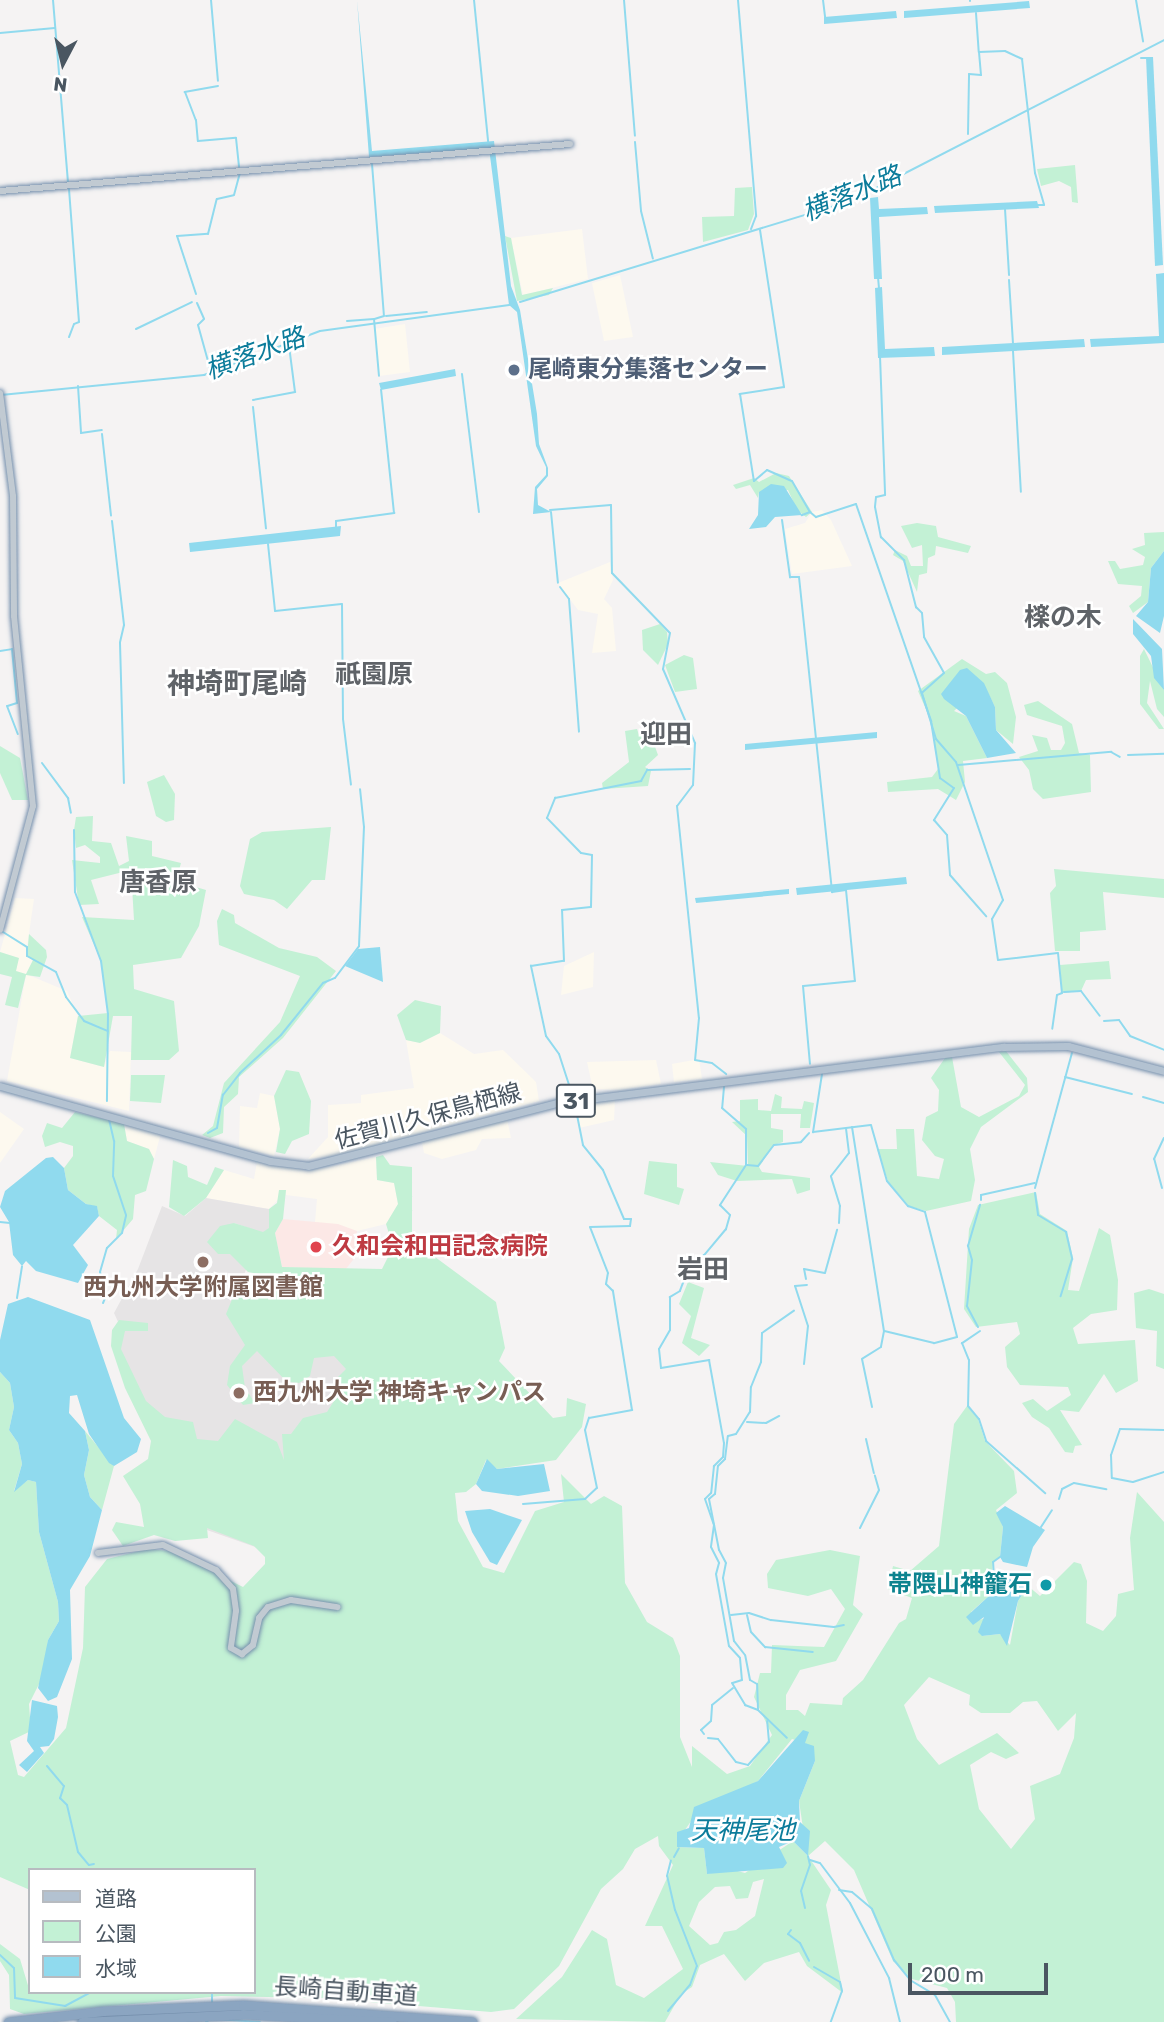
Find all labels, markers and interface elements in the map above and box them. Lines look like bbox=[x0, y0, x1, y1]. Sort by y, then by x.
north arrow bbox=[28, 28, 98, 98]
text: N bbox=[52, 72, 69, 97]
water label: 横落水路 bbox=[798, 160, 906, 228]
water label: 横落水路 bbox=[201, 322, 309, 386]
place label: 尾崎東分集落センター bbox=[528, 356, 768, 384]
marker: 尾崎東分集落センター bbox=[506, 362, 522, 378]
district label: 檪の木 bbox=[1024, 602, 1102, 634]
district label: 祇園原 bbox=[335, 659, 413, 691]
district label: 神埼町尾崎 bbox=[167, 667, 307, 701]
district label: 迎田 bbox=[640, 719, 692, 751]
district label: 唐香原 bbox=[119, 867, 197, 899]
street label: 佐賀川久保鳥栖線 bbox=[332, 1078, 524, 1156]
road number: 31 bbox=[555, 1082, 597, 1120]
place label: 久和会和田記念病院 bbox=[332, 1233, 548, 1261]
marker: 久和会和田記念病院 bbox=[306, 1237, 326, 1257]
marker: 西九州大学附属図書館 bbox=[195, 1254, 211, 1270]
district label: 岩田 bbox=[677, 1254, 729, 1286]
place label: 西九州大学附属図書館 bbox=[83, 1274, 323, 1302]
place label: 西九州大学 神埼キャンパス bbox=[253, 1379, 546, 1407]
marker: 西九州大学 神埼キャンパス bbox=[231, 1385, 247, 1401]
place label: 帯隈山神籠石 bbox=[888, 1571, 1032, 1599]
marker: 帯隈山神籠石 bbox=[1038, 1577, 1054, 1593]
water label: 天神尾池 bbox=[691, 1815, 795, 1847]
legend bbox=[28, 1868, 256, 1994]
text: 道路 bbox=[95, 1886, 137, 1911]
text: 公園 bbox=[95, 1921, 137, 1946]
scale bar bbox=[912, 1948, 1052, 1992]
text: 水域 bbox=[95, 1956, 137, 1981]
text: 200 m bbox=[921, 1962, 984, 1987]
street label: 長崎自動車道 bbox=[273, 1973, 419, 2011]

